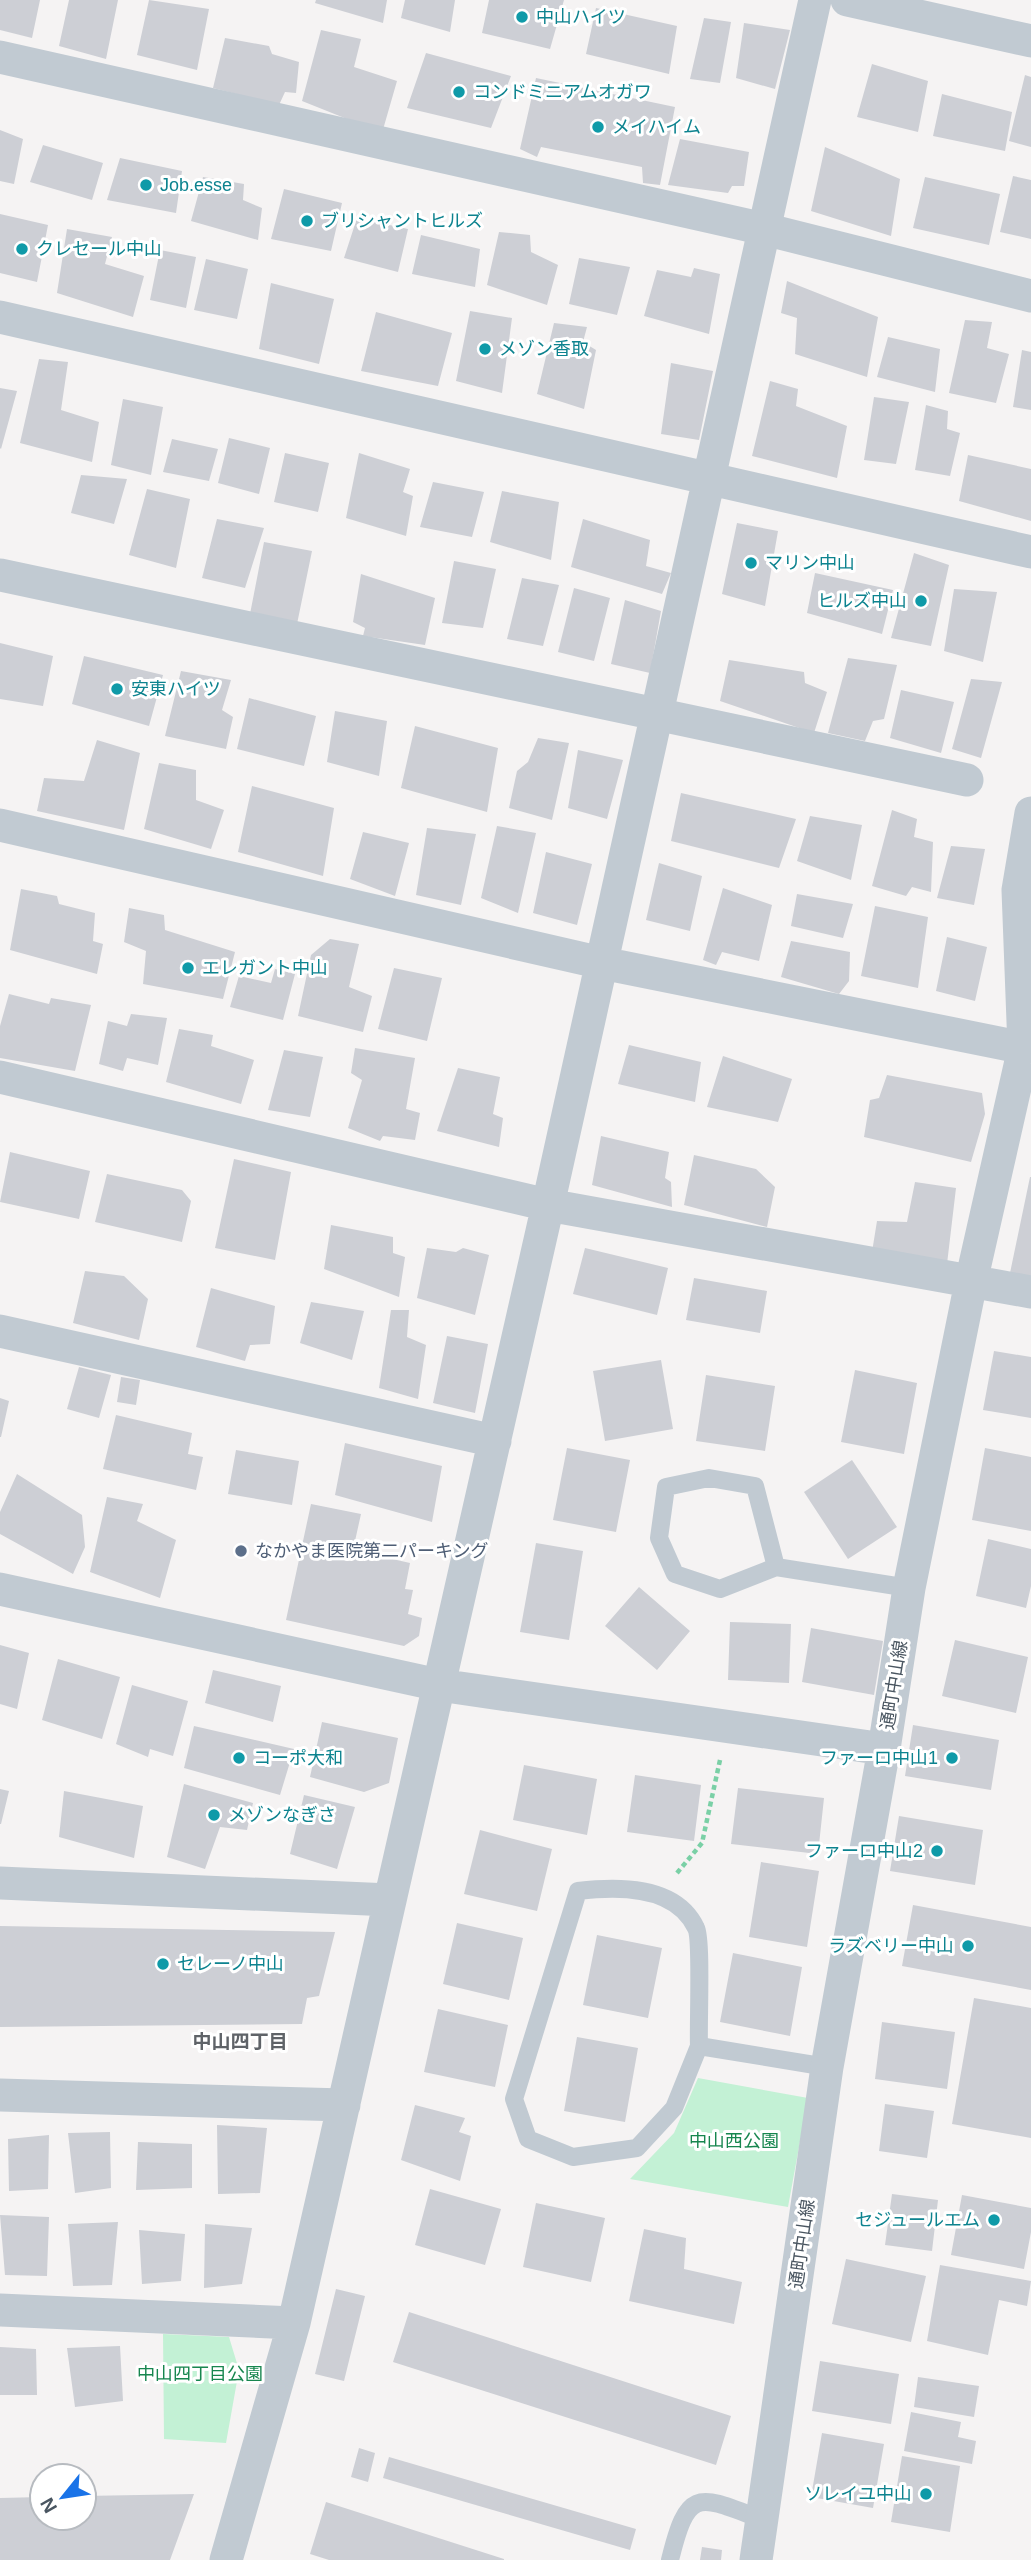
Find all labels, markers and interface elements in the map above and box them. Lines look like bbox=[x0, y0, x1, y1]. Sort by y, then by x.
place label: 中山ハイツ bbox=[536, 7, 626, 27]
marker: 中山ハイツ bbox=[514, 9, 530, 25]
place label: コンドミニアムオガワ bbox=[473, 82, 652, 102]
marker: コンドミニアムオガワ bbox=[451, 84, 467, 100]
place label: メイハイム bbox=[612, 117, 701, 137]
marker: メイハイム bbox=[590, 119, 606, 135]
place label: Job.esse bbox=[160, 175, 232, 195]
marker: Job.esse bbox=[138, 177, 154, 193]
place label: ブリシャントヒルズ bbox=[321, 211, 483, 231]
marker: ブリシャントヒルズ bbox=[299, 213, 315, 229]
place label: クレセール中山 bbox=[36, 239, 162, 259]
marker: クレセール中山 bbox=[14, 241, 30, 257]
place label: メゾン香取 bbox=[499, 339, 589, 359]
marker: メゾン香取 bbox=[477, 341, 493, 357]
place label: マリン中山 bbox=[765, 553, 855, 573]
marker: マリン中山 bbox=[743, 555, 759, 571]
place label: ヒルズ中山 bbox=[817, 591, 907, 611]
marker: ヒルズ中山 bbox=[913, 593, 929, 609]
place label: 安東ハイツ bbox=[131, 679, 221, 699]
marker: 安東ハイツ bbox=[109, 681, 125, 697]
place label: エレガント中山 bbox=[202, 958, 328, 978]
marker: エレガント中山 bbox=[180, 960, 196, 976]
place label: なかやま医院第二パーキング bbox=[255, 1541, 488, 1561]
marker: なかやま医院第二パーキング bbox=[233, 1543, 249, 1559]
street label: 通町中山線 bbox=[877, 1639, 911, 1731]
place label: コーポ大和 bbox=[253, 1748, 343, 1768]
place label: ファーロ中山1 bbox=[820, 1748, 938, 1768]
marker: コーポ大和 bbox=[231, 1750, 247, 1766]
marker: ファーロ中山1 bbox=[944, 1750, 960, 1766]
place label: メゾンなぎさ bbox=[228, 1805, 336, 1825]
marker: メゾンなぎさ bbox=[206, 1807, 222, 1823]
place label: ファーロ中山2 bbox=[805, 1841, 923, 1861]
marker: ファーロ中山2 bbox=[929, 1843, 945, 1859]
place label: ラズベリー中山 bbox=[828, 1936, 954, 1956]
marker: ラズベリー中山 bbox=[960, 1938, 976, 1954]
place label: セレーノ中山 bbox=[177, 1954, 284, 1974]
marker: セレーノ中山 bbox=[155, 1956, 171, 1972]
district label: 中山四丁目 bbox=[192, 2031, 288, 2052]
park label: 中山西公園 bbox=[689, 2131, 779, 2151]
street label: 通町中山線 bbox=[786, 2198, 818, 2290]
place label: セジュールエム bbox=[855, 2210, 980, 2230]
marker: セジュールエム bbox=[986, 2212, 1002, 2228]
park label: 中山四丁目公園 bbox=[137, 2364, 263, 2384]
north arrow bbox=[28, 2462, 98, 2532]
place label: ソレイユ中山 bbox=[804, 2484, 912, 2504]
marker: ソレイユ中山 bbox=[918, 2486, 934, 2502]
text: N bbox=[36, 2494, 61, 2516]

